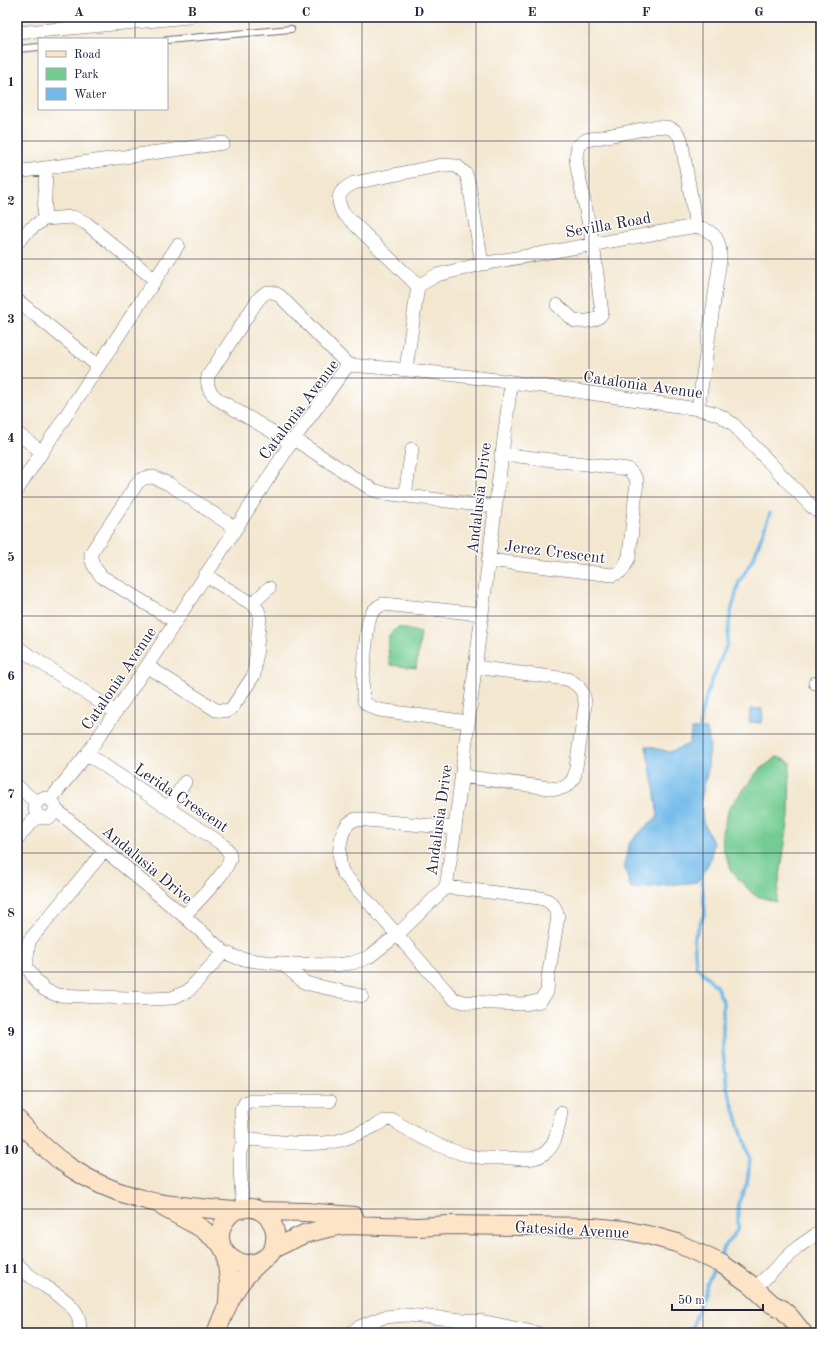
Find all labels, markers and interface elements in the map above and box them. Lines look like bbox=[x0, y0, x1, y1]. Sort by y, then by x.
text: A bbox=[74, 6, 84, 19]
text: B bbox=[187, 6, 197, 19]
text: C bbox=[302, 6, 310, 19]
text: D bbox=[414, 6, 424, 19]
text: E bbox=[528, 6, 537, 19]
text: F bbox=[642, 6, 651, 19]
text: G bbox=[754, 6, 764, 19]
legend bbox=[38, 38, 168, 110]
text: Road bbox=[74, 49, 101, 61]
text: Park bbox=[74, 69, 99, 81]
text: 1 bbox=[7, 76, 15, 89]
text: Water bbox=[74, 89, 107, 101]
text: 2 bbox=[7, 195, 15, 208]
street label: Sevilla Road bbox=[564, 211, 652, 241]
text: 3 bbox=[7, 313, 15, 326]
street label: Catalonia Avenue bbox=[257, 357, 342, 463]
street label: Catalonia Avenue bbox=[582, 370, 704, 402]
text: 4 bbox=[7, 432, 15, 445]
street label: Andalusia Drive bbox=[465, 442, 495, 555]
street label: Jerez Crescent bbox=[503, 539, 607, 567]
text: 5 bbox=[7, 551, 15, 564]
street label: Catalonia Avenue bbox=[79, 625, 160, 734]
text: 6 bbox=[7, 670, 15, 683]
street label: Lerida Crescent bbox=[131, 761, 231, 836]
street label: Andalusia Drive bbox=[424, 764, 456, 877]
text: 7 bbox=[7, 788, 15, 801]
street label: Andalusia Drive bbox=[99, 823, 195, 908]
text: 8 bbox=[7, 907, 15, 920]
text: 9 bbox=[7, 1026, 15, 1039]
text: 10 bbox=[3, 1144, 19, 1157]
street label: Gateside Avenue bbox=[514, 1220, 630, 1242]
text: 11 bbox=[3, 1263, 19, 1276]
scale bar bbox=[672, 1286, 763, 1312]
text: 50 m bbox=[678, 1294, 705, 1307]

